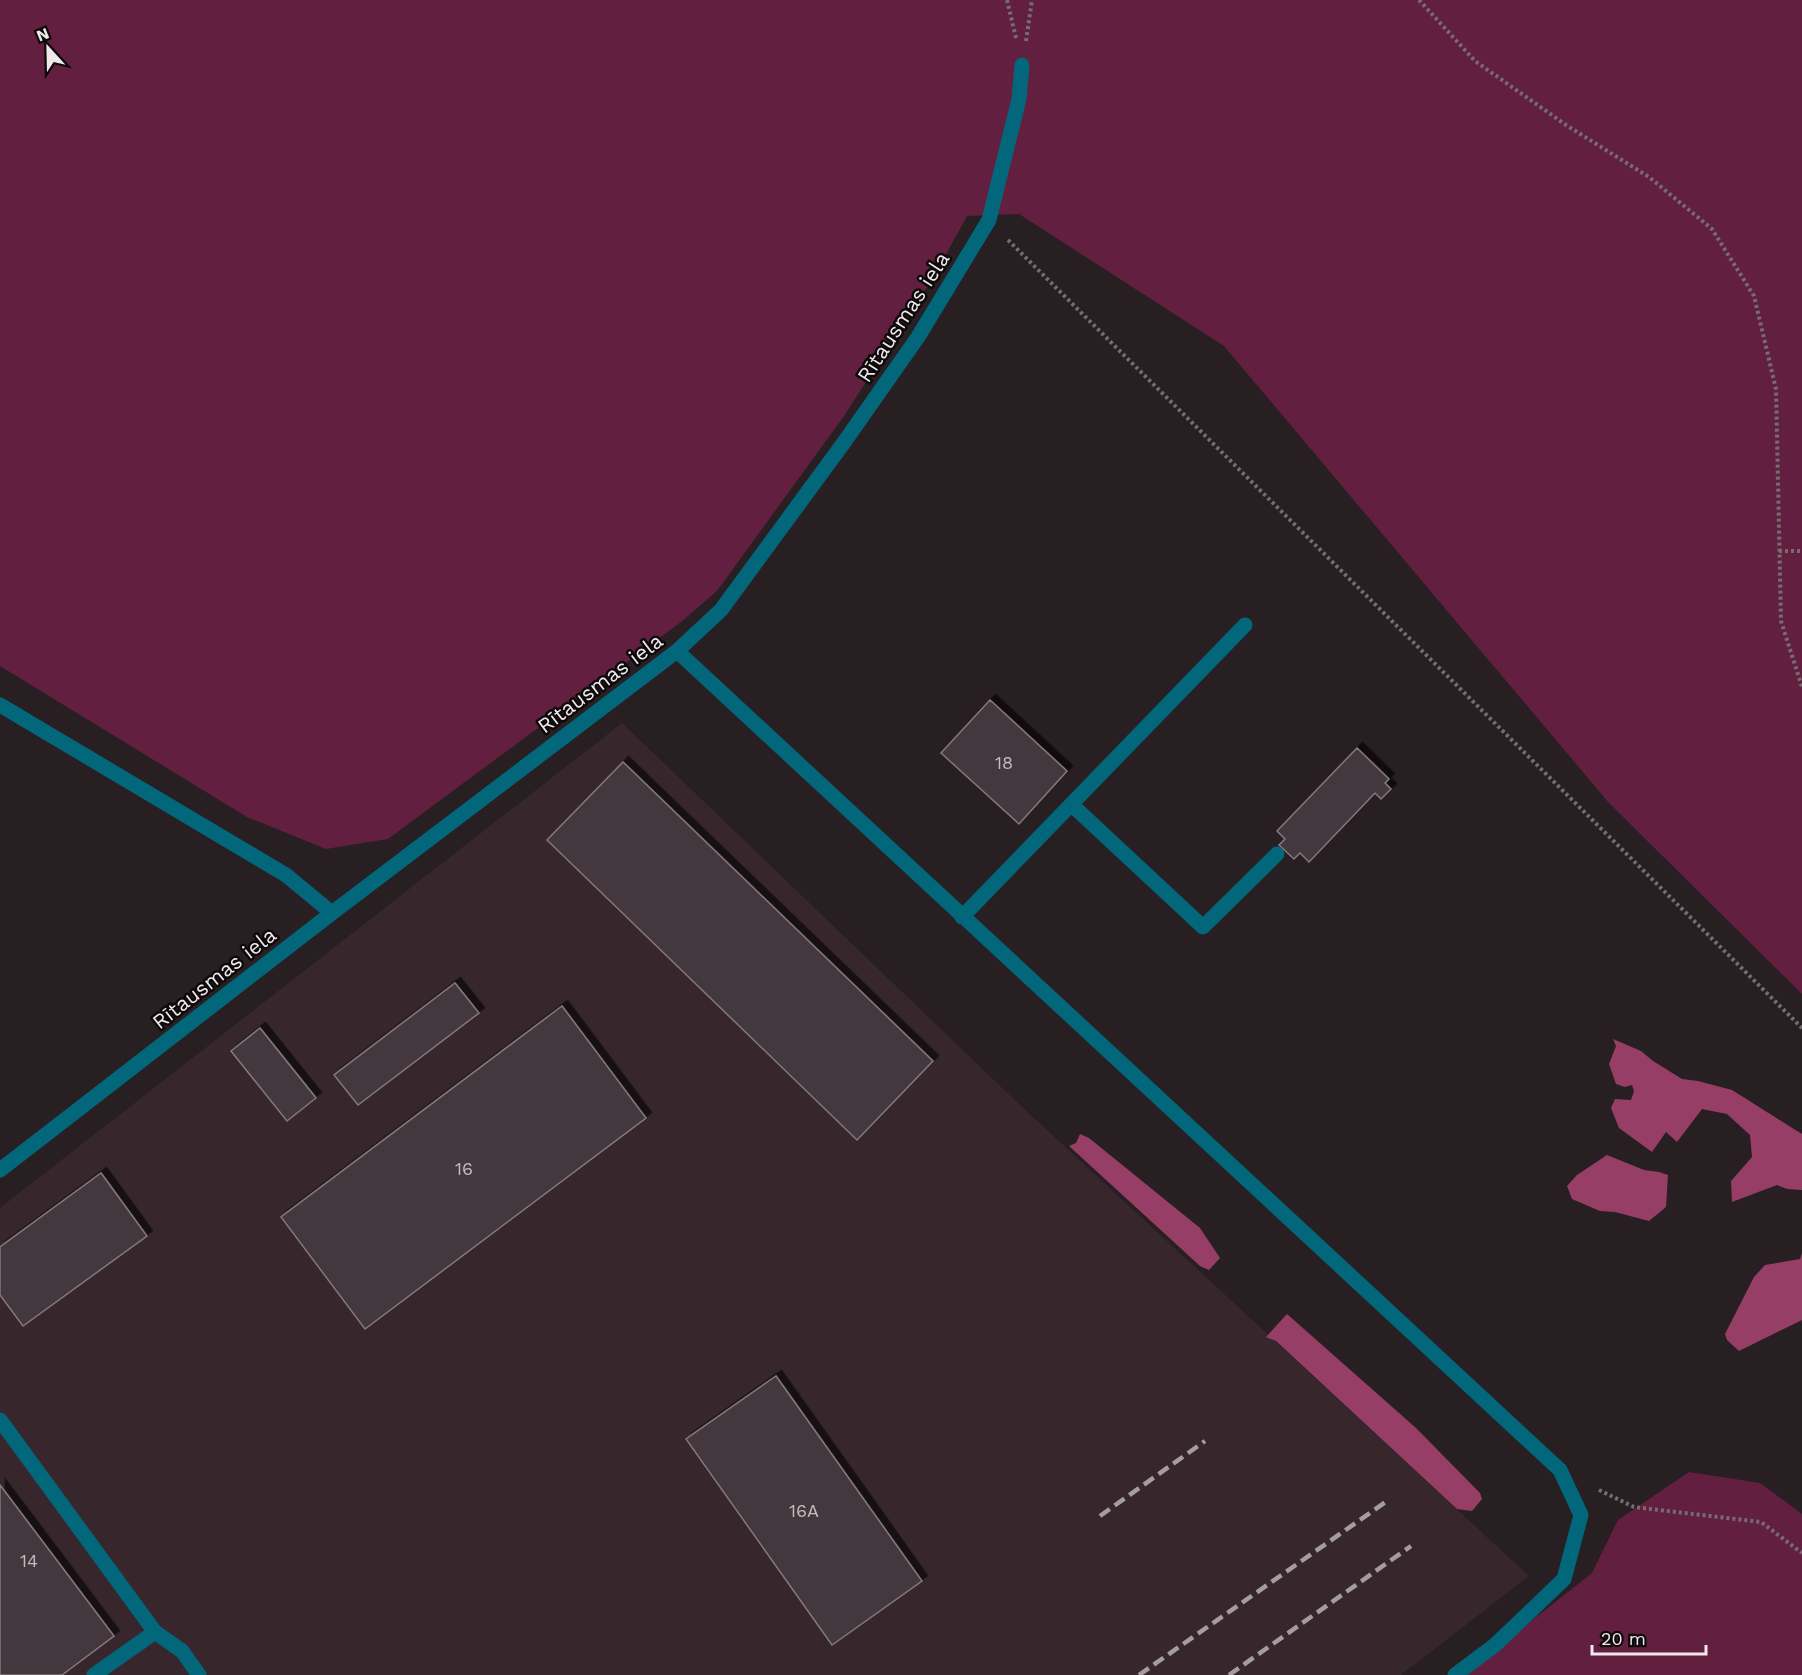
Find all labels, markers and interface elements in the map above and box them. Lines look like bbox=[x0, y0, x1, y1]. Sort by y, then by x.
north arrow bbox=[18, 18, 78, 78]
text: N bbox=[34, 24, 52, 46]
street label: Rītausmas iela bbox=[852, 247, 954, 387]
street label: Rītausmas iela bbox=[532, 628, 668, 738]
house number: 18 bbox=[995, 752, 1013, 773]
street label: Rītausmas iela bbox=[147, 922, 281, 1034]
house number: 16 bbox=[455, 1158, 473, 1179]
house number: 16A bbox=[789, 1500, 819, 1521]
house number: 14 bbox=[20, 1550, 38, 1571]
scale bar bbox=[1592, 1618, 1706, 1656]
text: 20 m bbox=[1601, 1628, 1646, 1649]

